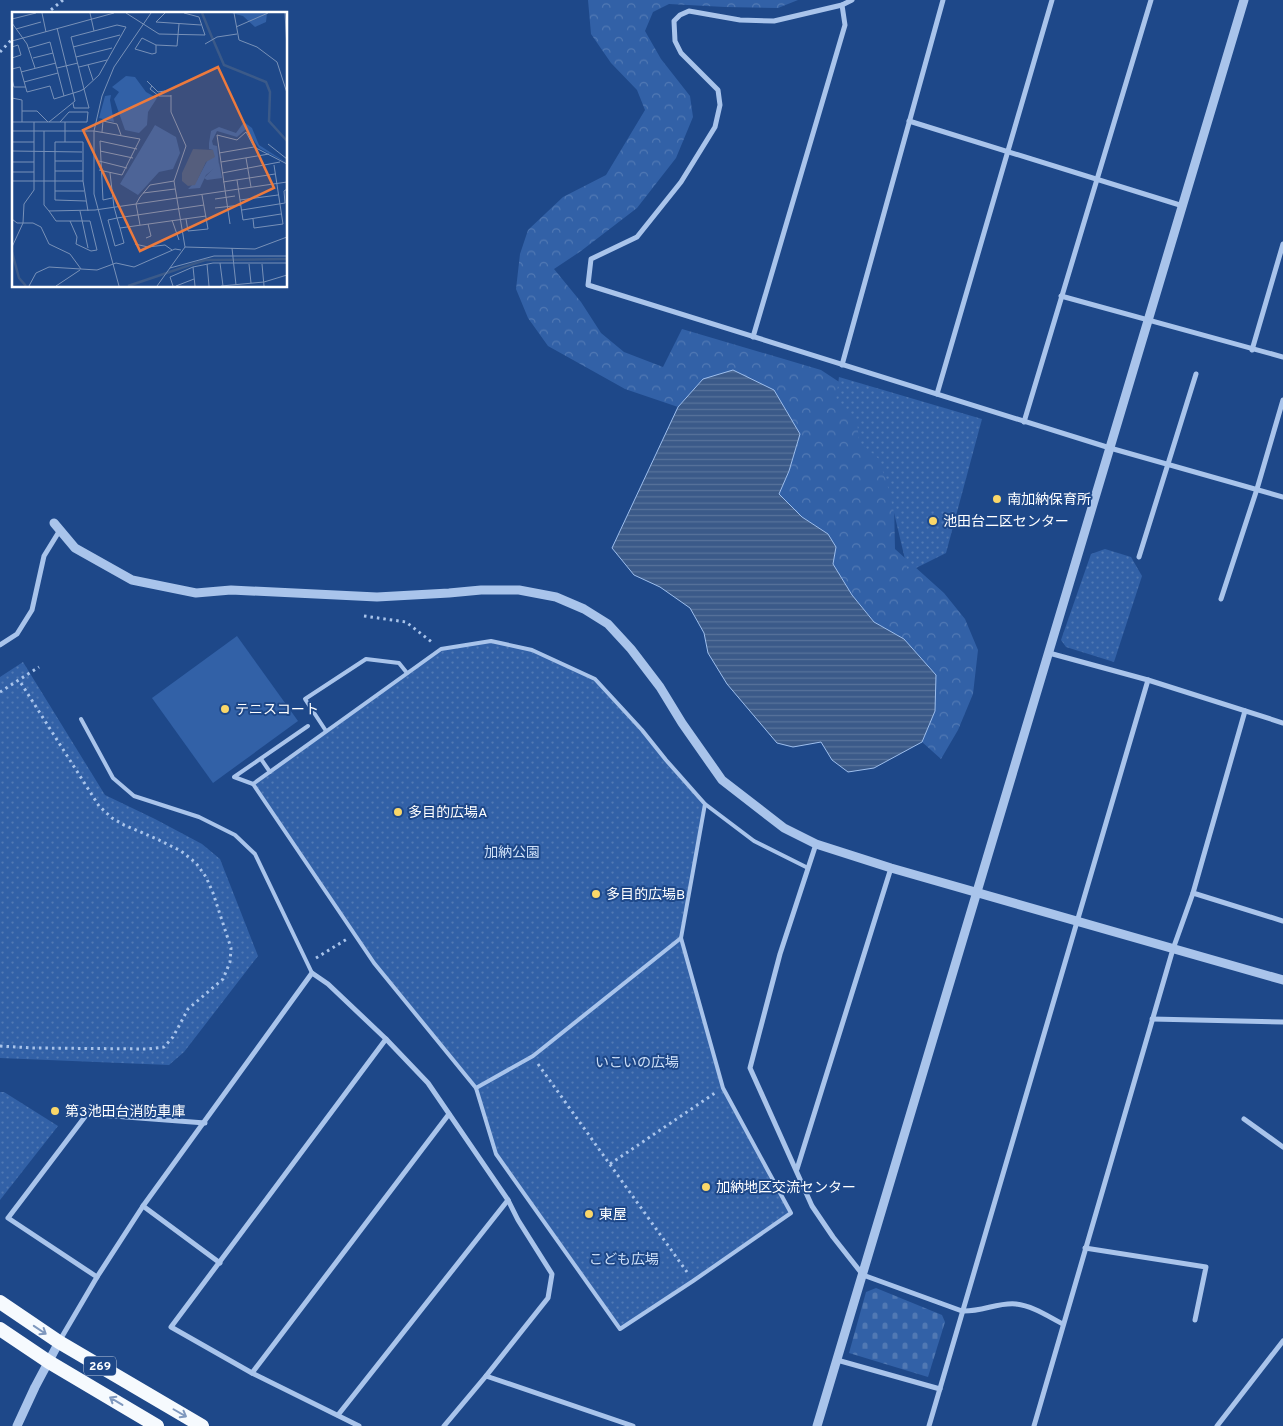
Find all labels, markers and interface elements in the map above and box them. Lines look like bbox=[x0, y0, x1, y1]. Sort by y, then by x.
inset map bbox=[12, 12, 288, 288]
place label: 南加納保育所 bbox=[1007, 492, 1091, 509]
marker: 南加納保育所 bbox=[991, 493, 1003, 505]
place label: 池田台二区センター bbox=[943, 513, 1069, 531]
marker: 池田台二区センター bbox=[927, 515, 939, 527]
place label: テニスコート bbox=[235, 702, 319, 719]
marker: テニスコート bbox=[219, 703, 231, 715]
place label: 多目的広場A bbox=[408, 804, 488, 822]
marker: 多目的広場A bbox=[392, 806, 404, 818]
park label: 加納公園 bbox=[484, 845, 540, 862]
place label: 多目的広場B bbox=[606, 886, 685, 904]
marker: 多目的広場B bbox=[590, 888, 602, 900]
park label: いこいの広場 bbox=[595, 1055, 679, 1072]
place label: 第3池田台消防車庫 bbox=[65, 1103, 185, 1121]
marker: 第3池田台消防車庫 bbox=[49, 1105, 61, 1117]
place label: 加納地区交流センター bbox=[716, 1180, 856, 1197]
marker: 加納地区交流センター bbox=[700, 1181, 712, 1193]
place label: 東屋 bbox=[599, 1207, 627, 1224]
marker: 東屋 bbox=[583, 1208, 595, 1220]
park label: こども広場 bbox=[589, 1252, 659, 1269]
one-way arrow bbox=[33, 1325, 47, 1335]
road number: 269 bbox=[84, 1356, 116, 1375]
one-way arrow bbox=[109, 1396, 123, 1406]
one-way arrow bbox=[172, 1409, 186, 1419]

